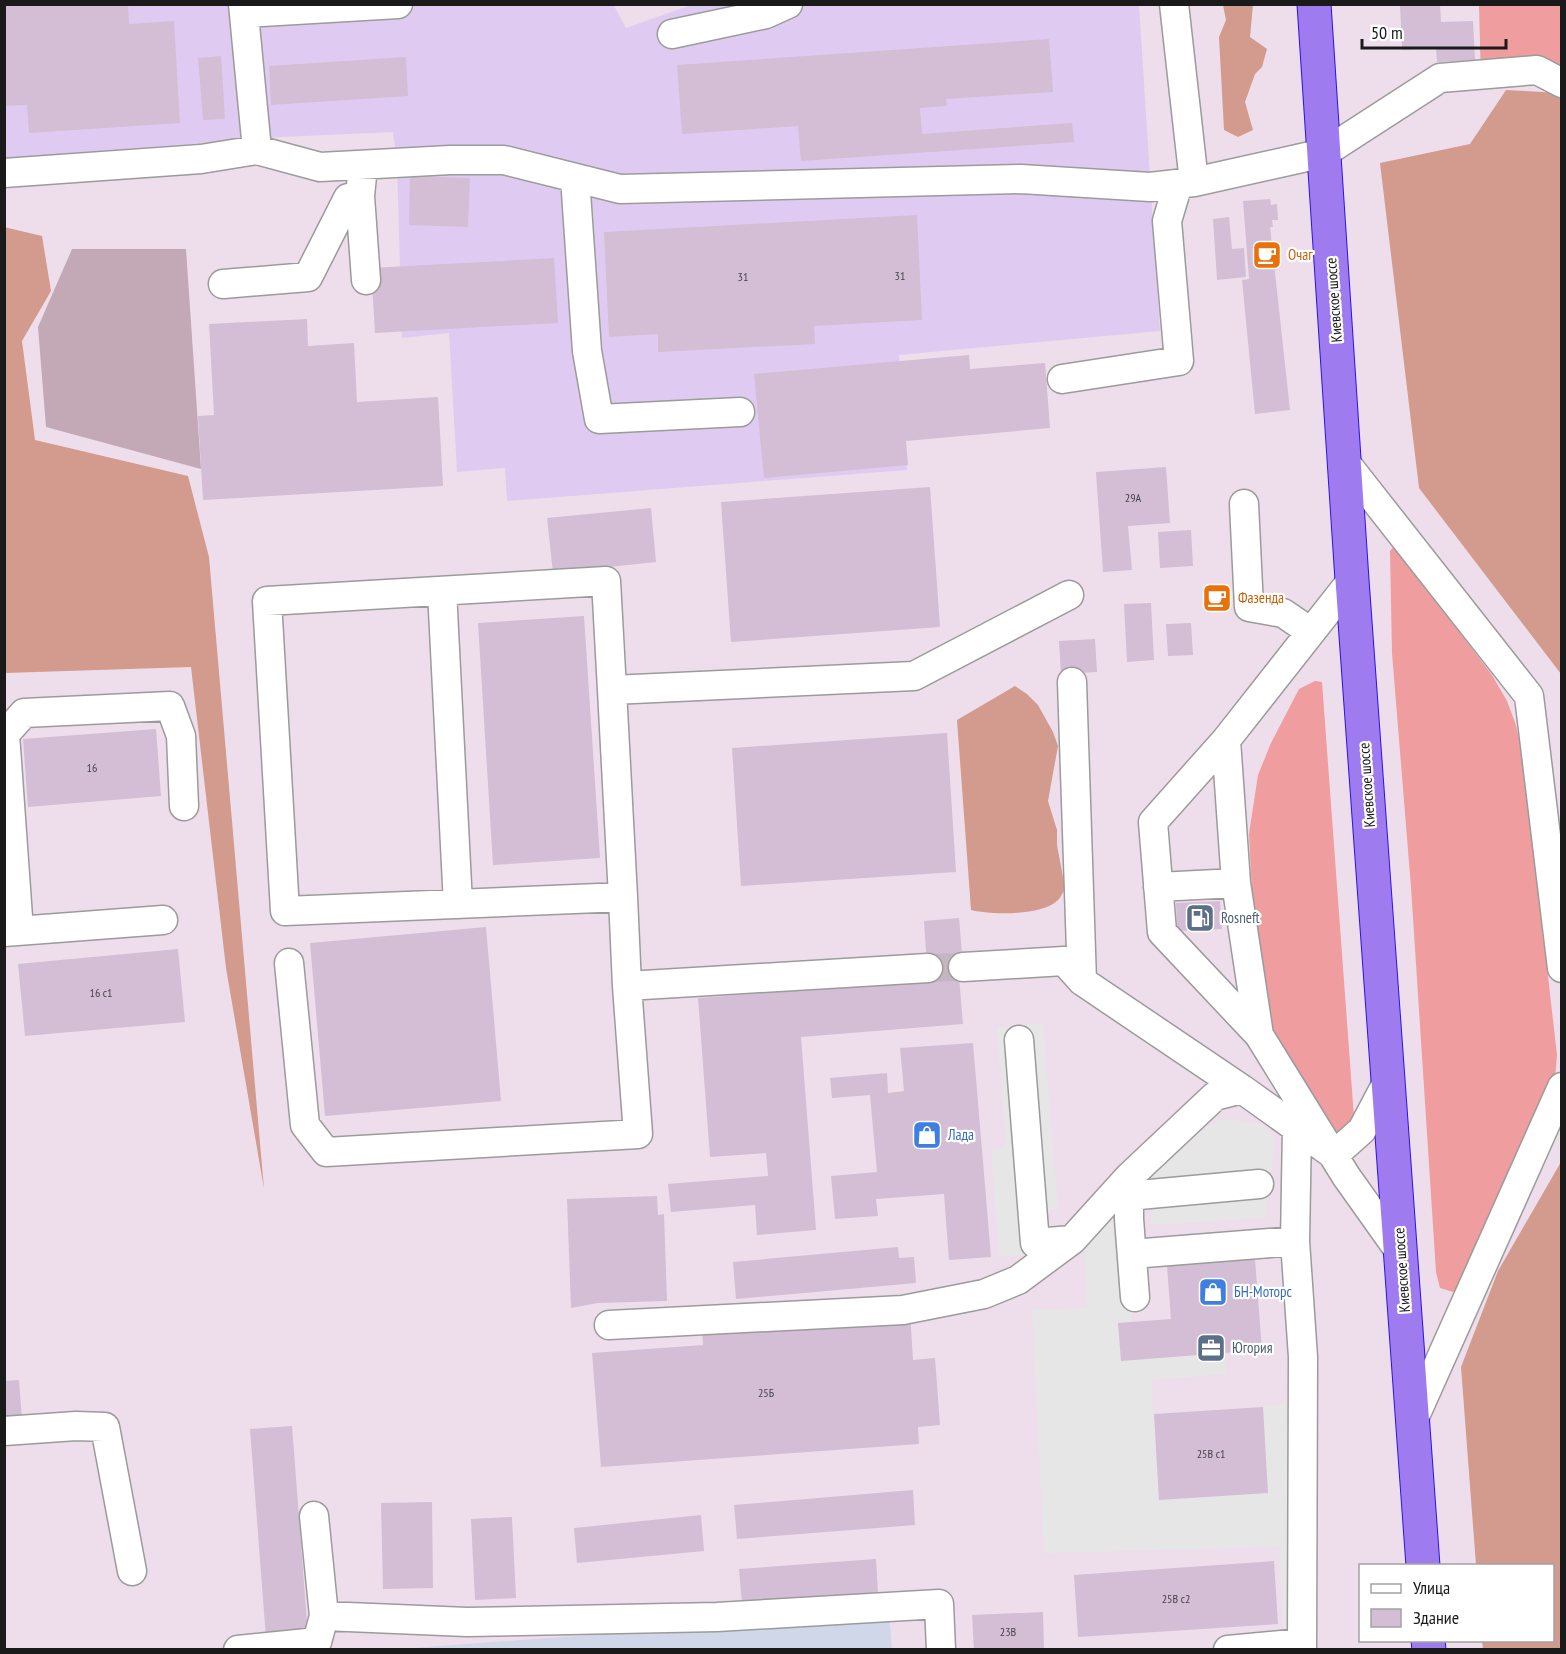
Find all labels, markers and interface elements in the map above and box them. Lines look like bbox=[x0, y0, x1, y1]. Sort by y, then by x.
scale bar bbox=[1362, 12, 1506, 50]
text: 50 m bbox=[1371, 21, 1403, 44]
cafe icon: Очаг bbox=[1251, 239, 1283, 271]
place label: Очаг bbox=[1288, 245, 1313, 264]
street label: Киевское шоссе bbox=[1321, 257, 1346, 343]
house number: 31 bbox=[895, 268, 905, 283]
house number: 31 bbox=[738, 269, 748, 284]
house number: 29А bbox=[1125, 490, 1142, 505]
cafe icon: Фазенда bbox=[1201, 582, 1233, 614]
place label: Фазенда bbox=[1238, 588, 1284, 607]
street label: Киевское шоссе bbox=[1354, 742, 1379, 828]
house number: 16 bbox=[87, 760, 97, 775]
fuel station icon: Rosneft bbox=[1184, 902, 1216, 934]
place label: Rosneft bbox=[1221, 908, 1260, 927]
house number: 16 с1 bbox=[89, 985, 113, 1000]
shop icon: Лада bbox=[911, 1119, 943, 1151]
place label: Лада bbox=[947, 1125, 974, 1144]
street label: Киевское шоссе bbox=[1389, 1227, 1414, 1313]
shop icon: БН-Моторс bbox=[1197, 1276, 1229, 1308]
place label: БН-Моторс bbox=[1234, 1282, 1293, 1301]
office icon: Югория bbox=[1195, 1332, 1227, 1364]
place label: Югория bbox=[1232, 1338, 1273, 1357]
house number: 25Б bbox=[758, 1385, 774, 1400]
house number: 25В с1 bbox=[1197, 1446, 1225, 1461]
legend bbox=[1359, 1564, 1554, 1642]
text: Улица bbox=[1413, 1576, 1450, 1599]
house number: 25В с2 bbox=[1162, 1591, 1190, 1606]
text: Здание bbox=[1413, 1606, 1459, 1629]
house number: 23В bbox=[1000, 1624, 1017, 1639]

